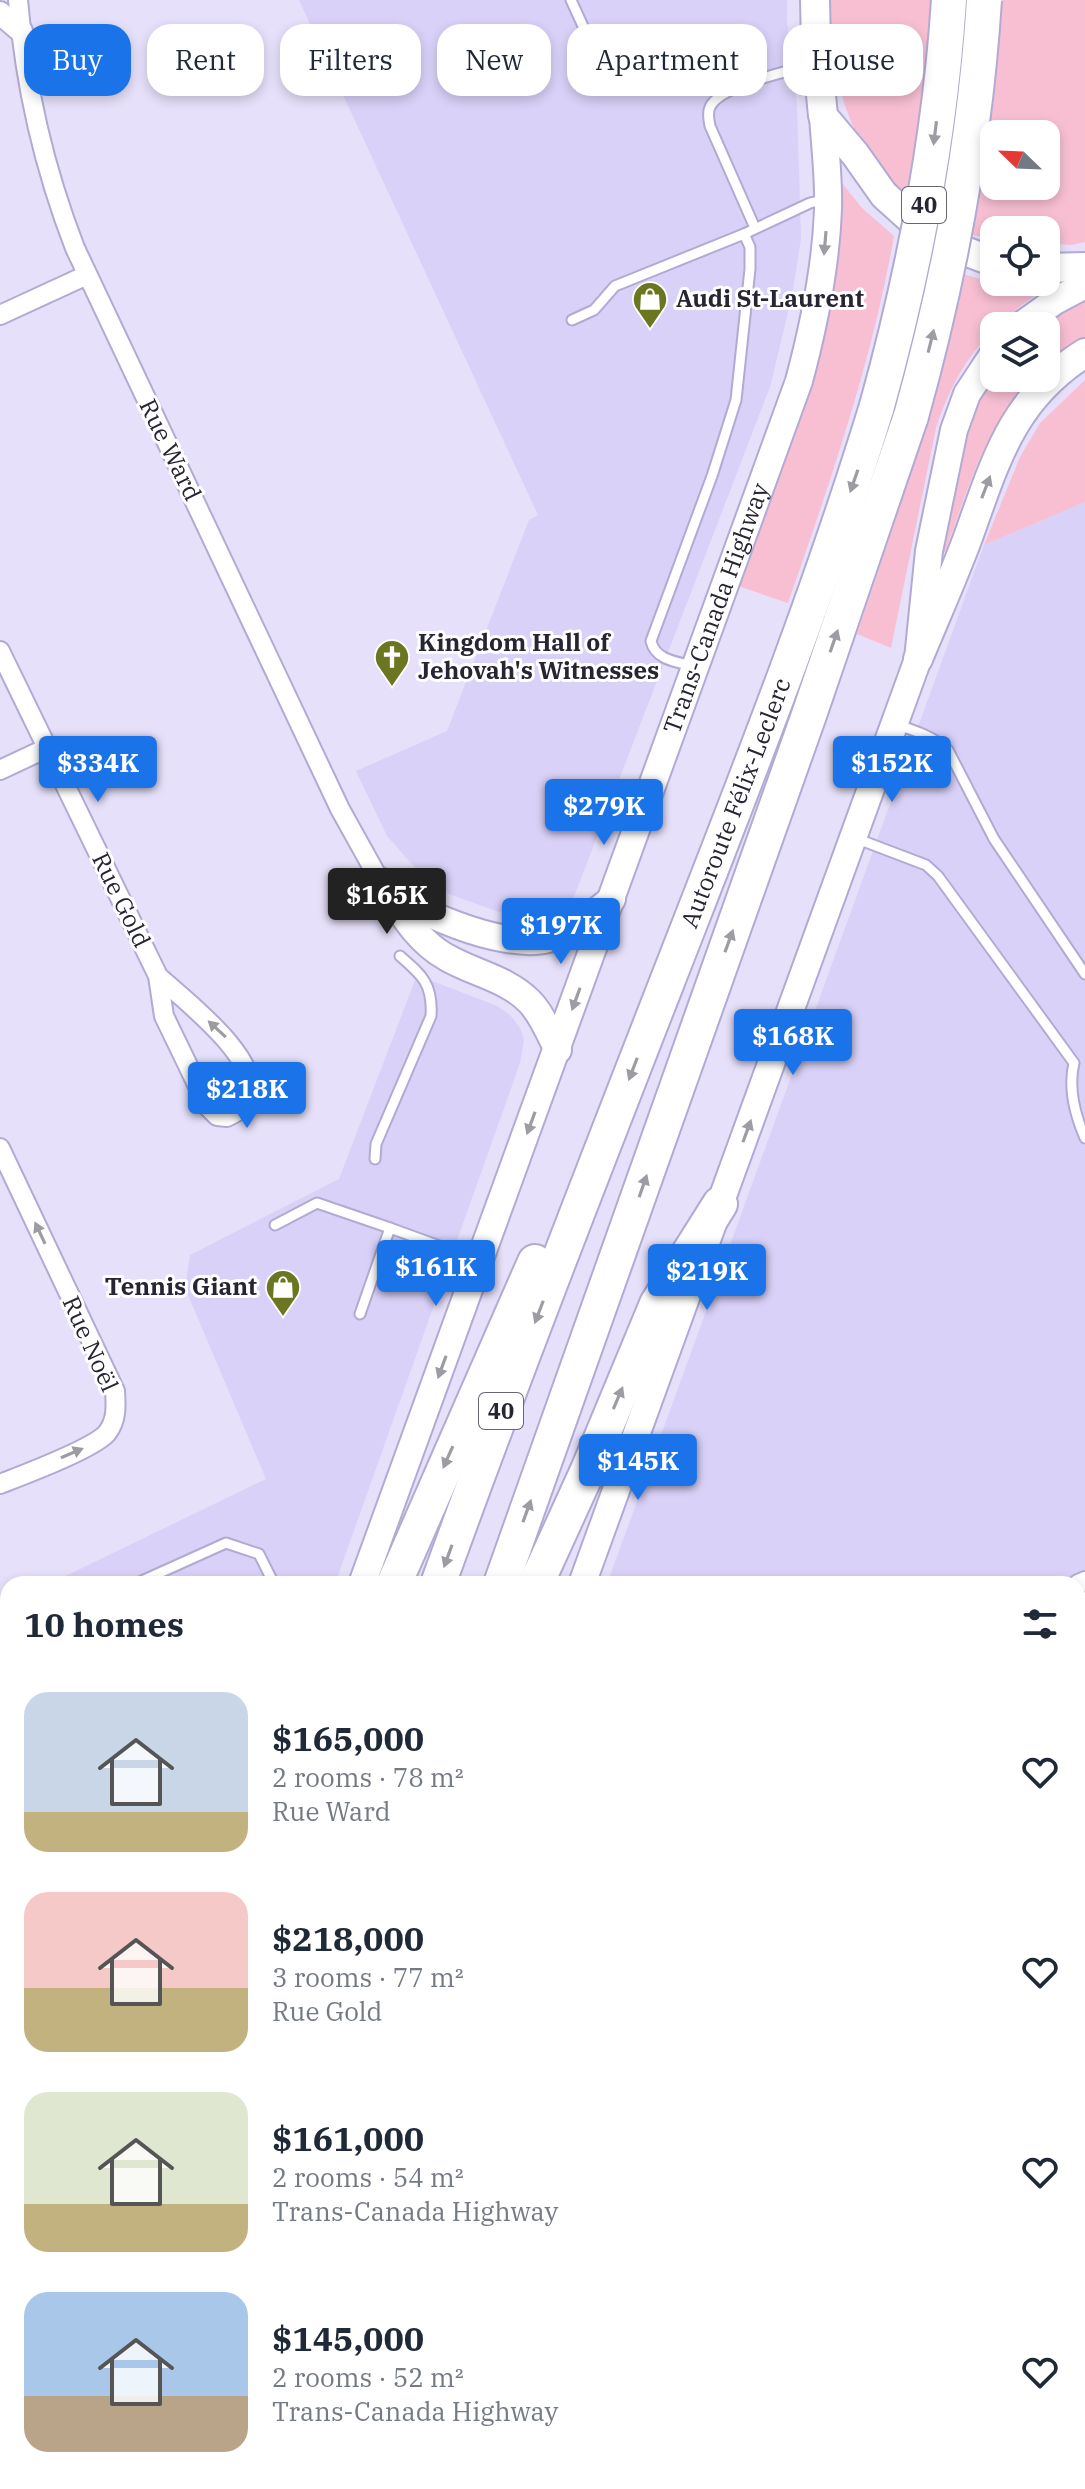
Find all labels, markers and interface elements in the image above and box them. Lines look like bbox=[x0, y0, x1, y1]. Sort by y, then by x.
chip: Buy bbox=[24, 24, 131, 96]
chip: Rent bbox=[147, 24, 264, 96]
chip: Filters bbox=[280, 24, 421, 96]
chip: New bbox=[437, 24, 551, 96]
chip: Apartment bbox=[567, 24, 767, 96]
chip: House bbox=[783, 24, 923, 96]
north arrow bbox=[980, 120, 1060, 200]
map controls bbox=[980, 120, 1060, 392]
one-way arrow bbox=[929, 121, 942, 146]
road number: 40 bbox=[902, 187, 946, 223]
button: locate bbox=[980, 216, 1060, 296]
one-way arrow bbox=[818, 231, 831, 256]
shop icon: Audi St-Laurent bbox=[631, 280, 669, 330]
place label: Audi St-Laurent bbox=[676, 282, 864, 314]
button: layers bbox=[980, 312, 1060, 392]
one-way arrow bbox=[925, 328, 938, 353]
street label: Rue Ward bbox=[133, 393, 209, 506]
one-way arrow bbox=[847, 469, 859, 493]
one-way arrow bbox=[980, 475, 993, 499]
street label: Trans-Canada Highway bbox=[655, 478, 776, 738]
place label: Kingdom Hall of Jehovah's Witnesses bbox=[418, 626, 659, 686]
one-way arrow bbox=[829, 629, 841, 653]
church icon: Kingdom Hall of Jehovah's Witnesses bbox=[373, 638, 411, 688]
street label: Autoroute Félix-Leclerc bbox=[673, 673, 798, 932]
pin: $334K bbox=[42, 736, 154, 804]
pin: $152K bbox=[836, 736, 948, 804]
text: $334K bbox=[57, 745, 139, 779]
text: $152K bbox=[851, 745, 933, 779]
pin: $279K bbox=[548, 779, 660, 847]
text: $279K bbox=[563, 788, 645, 822]
street label: Rue Gold bbox=[85, 847, 159, 952]
pin: $165K bbox=[331, 868, 443, 936]
text: $165K bbox=[346, 877, 428, 911]
pin: $197K bbox=[505, 898, 617, 966]
text: $197K bbox=[520, 907, 602, 941]
one-way arrow bbox=[723, 929, 736, 953]
one-way arrow bbox=[569, 987, 582, 1011]
pin: $168K bbox=[737, 1009, 849, 1077]
text: $168K bbox=[752, 1018, 834, 1052]
one-way arrow bbox=[207, 1020, 226, 1038]
one-way arrow bbox=[626, 1057, 639, 1081]
pin: $218K bbox=[191, 1062, 303, 1130]
text: $218K bbox=[206, 1071, 288, 1105]
one-way arrow bbox=[524, 1111, 537, 1135]
one-way arrow bbox=[741, 1118, 754, 1142]
one-way arrow bbox=[637, 1174, 649, 1198]
one-way arrow bbox=[33, 1221, 47, 1245]
pin: $161K bbox=[380, 1240, 492, 1308]
pin: $219K bbox=[651, 1244, 763, 1312]
text: $161K bbox=[395, 1249, 477, 1283]
text: $219K bbox=[666, 1253, 748, 1287]
shop icon: Tennis Giant bbox=[264, 1268, 302, 1318]
place label: Tennis Giant bbox=[105, 1270, 257, 1302]
street label: Rue Noël bbox=[56, 1291, 126, 1397]
one-way arrow bbox=[532, 1300, 545, 1324]
one-way arrow bbox=[435, 1355, 447, 1379]
one-way arrow bbox=[612, 1386, 625, 1410]
road number: 40 bbox=[479, 1393, 523, 1429]
pin: $145K bbox=[582, 1434, 694, 1502]
text: $145K bbox=[597, 1443, 679, 1477]
one-way arrow bbox=[442, 1445, 455, 1469]
one-way arrow bbox=[60, 1447, 83, 1460]
one-way arrow bbox=[522, 1498, 534, 1522]
one-way arrow bbox=[441, 1544, 454, 1568]
text: 10 homes bbox=[24, 1602, 184, 1646]
icon: filters bbox=[1018, 1602, 1062, 1646]
text: $165,000 bbox=[272, 1716, 424, 1760]
icon: home bbox=[88, 1724, 184, 1820]
icon: heart bbox=[1018, 1750, 1062, 1794]
text: 2 rooms · 78 m² bbox=[272, 1760, 464, 1794]
text: Rue Ward bbox=[272, 1794, 391, 1828]
text: $218,000 bbox=[272, 1916, 424, 1960]
icon: home bbox=[88, 1924, 184, 2020]
icon: heart bbox=[1018, 1950, 1062, 1994]
text: 3 rooms · 77 m² bbox=[272, 1960, 464, 1994]
text: Rue Gold bbox=[272, 1994, 382, 2028]
text: $161,000 bbox=[272, 2116, 424, 2160]
icon: home bbox=[88, 2124, 184, 2220]
icon: heart bbox=[1018, 2150, 1062, 2194]
text: 2 rooms · 54 m² bbox=[272, 2160, 464, 2194]
text: Trans-Canada Highway bbox=[272, 2194, 558, 2228]
text: $145,000 bbox=[272, 2316, 424, 2360]
icon: home bbox=[88, 2324, 184, 2420]
icon: heart bbox=[1018, 2350, 1062, 2394]
text: 2 rooms · 52 m² bbox=[272, 2360, 464, 2394]
text: Trans-Canada Highway bbox=[272, 2394, 558, 2428]

